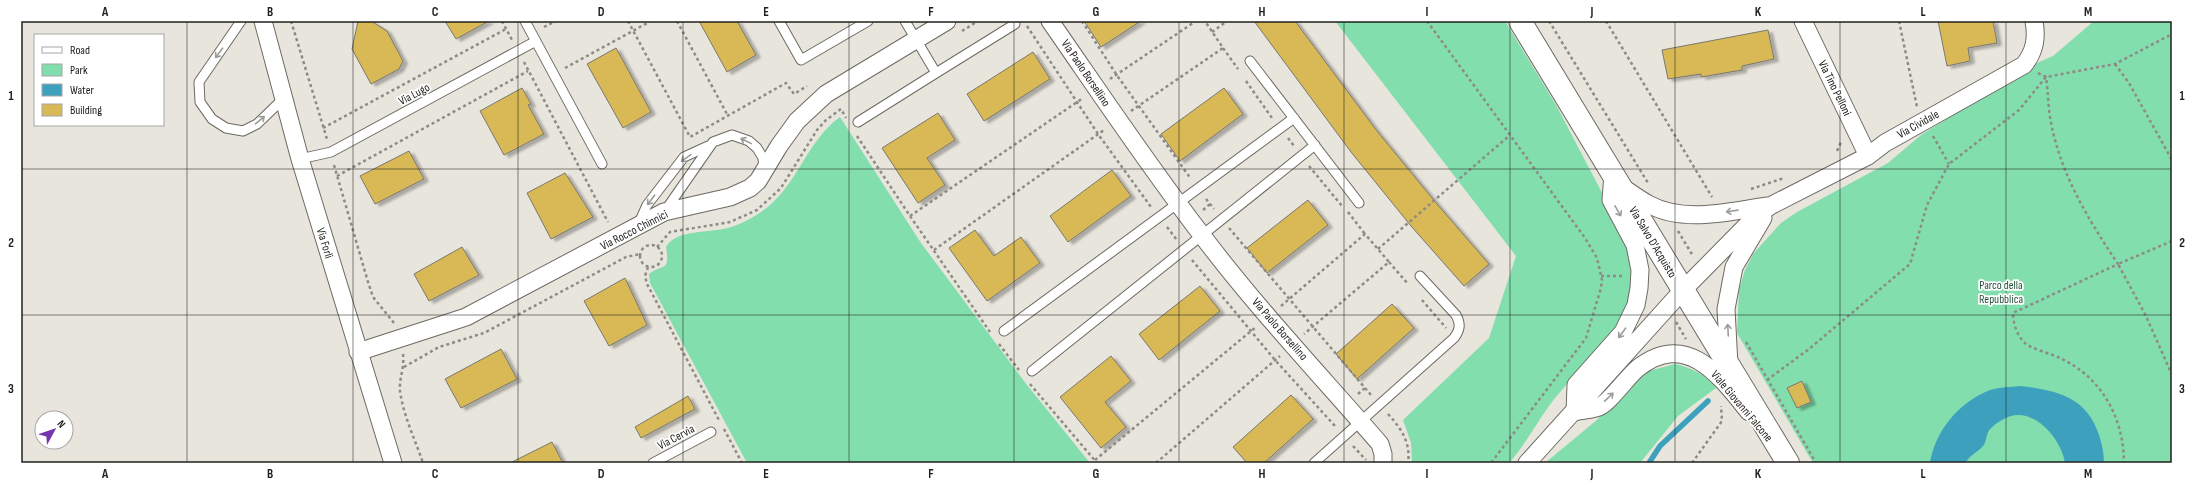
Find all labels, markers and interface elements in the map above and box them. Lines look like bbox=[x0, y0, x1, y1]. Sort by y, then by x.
text: A bbox=[101, 4, 109, 20]
text: B bbox=[267, 4, 273, 20]
text: C bbox=[432, 4, 439, 20]
text: D bbox=[598, 4, 605, 20]
text: E bbox=[763, 4, 769, 20]
text: F bbox=[928, 4, 934, 20]
text: G bbox=[1093, 4, 1100, 20]
text: H bbox=[1259, 4, 1266, 20]
text: I bbox=[1426, 4, 1429, 20]
text: J bbox=[1590, 4, 1594, 20]
text: K bbox=[1755, 4, 1762, 20]
text: L bbox=[1920, 4, 1926, 20]
text: M bbox=[2084, 4, 2092, 20]
legend bbox=[34, 34, 164, 126]
street label: Via Paolo Borsellino bbox=[1058, 37, 1113, 110]
text: Road bbox=[70, 43, 90, 58]
one-way arrow bbox=[214, 48, 223, 59]
street label: Via Tino Pelloni bbox=[1815, 58, 1854, 118]
text: Park bbox=[70, 63, 88, 78]
street label: Via Lugo bbox=[396, 80, 432, 109]
text: Water bbox=[70, 83, 94, 98]
text: 1 bbox=[8, 88, 14, 104]
text: 1 bbox=[2179, 88, 2185, 104]
text: Building bbox=[70, 103, 102, 118]
street label: Via Cividale bbox=[1895, 107, 1942, 142]
one-way arrow bbox=[255, 116, 266, 125]
one-way arrow bbox=[740, 137, 752, 144]
one-way arrow bbox=[681, 154, 692, 162]
one-way arrow bbox=[647, 195, 655, 206]
street label: Via Salvo D'Acquisto bbox=[1625, 204, 1680, 281]
one-way arrow bbox=[1614, 205, 1622, 217]
street label: Via Rocco Chinnici bbox=[598, 207, 670, 254]
one-way arrow bbox=[1726, 207, 1739, 215]
street label: Via Forlì bbox=[313, 226, 336, 260]
text: 2 bbox=[8, 235, 14, 251]
text: 2 bbox=[2179, 235, 2185, 251]
park label: Parco della Repubblica bbox=[1979, 278, 2023, 307]
street label: Via Paolo Borsellino bbox=[1249, 295, 1311, 364]
one-way arrow bbox=[1724, 324, 1731, 337]
one-way arrow bbox=[1617, 327, 1626, 338]
street label: Viale Giovanni Falcone bbox=[1707, 368, 1776, 445]
text: 3 bbox=[8, 381, 14, 397]
text: 3 bbox=[2179, 381, 2185, 397]
one-way arrow bbox=[1604, 392, 1614, 402]
north arrow bbox=[34, 410, 74, 450]
text: N bbox=[54, 417, 68, 430]
street label: Via Cervia bbox=[655, 421, 698, 453]
text: A bbox=[101, 466, 109, 482]
text: B bbox=[267, 466, 273, 482]
text: C bbox=[432, 466, 439, 482]
text: D bbox=[598, 466, 605, 482]
text: E bbox=[763, 466, 769, 482]
text: F bbox=[928, 466, 934, 482]
text: G bbox=[1093, 466, 1100, 482]
text: H bbox=[1259, 466, 1266, 482]
text: I bbox=[1426, 466, 1429, 482]
text: J bbox=[1590, 466, 1594, 482]
text: K bbox=[1755, 466, 1762, 482]
text: L bbox=[1920, 466, 1926, 482]
text: M bbox=[2084, 466, 2092, 482]

